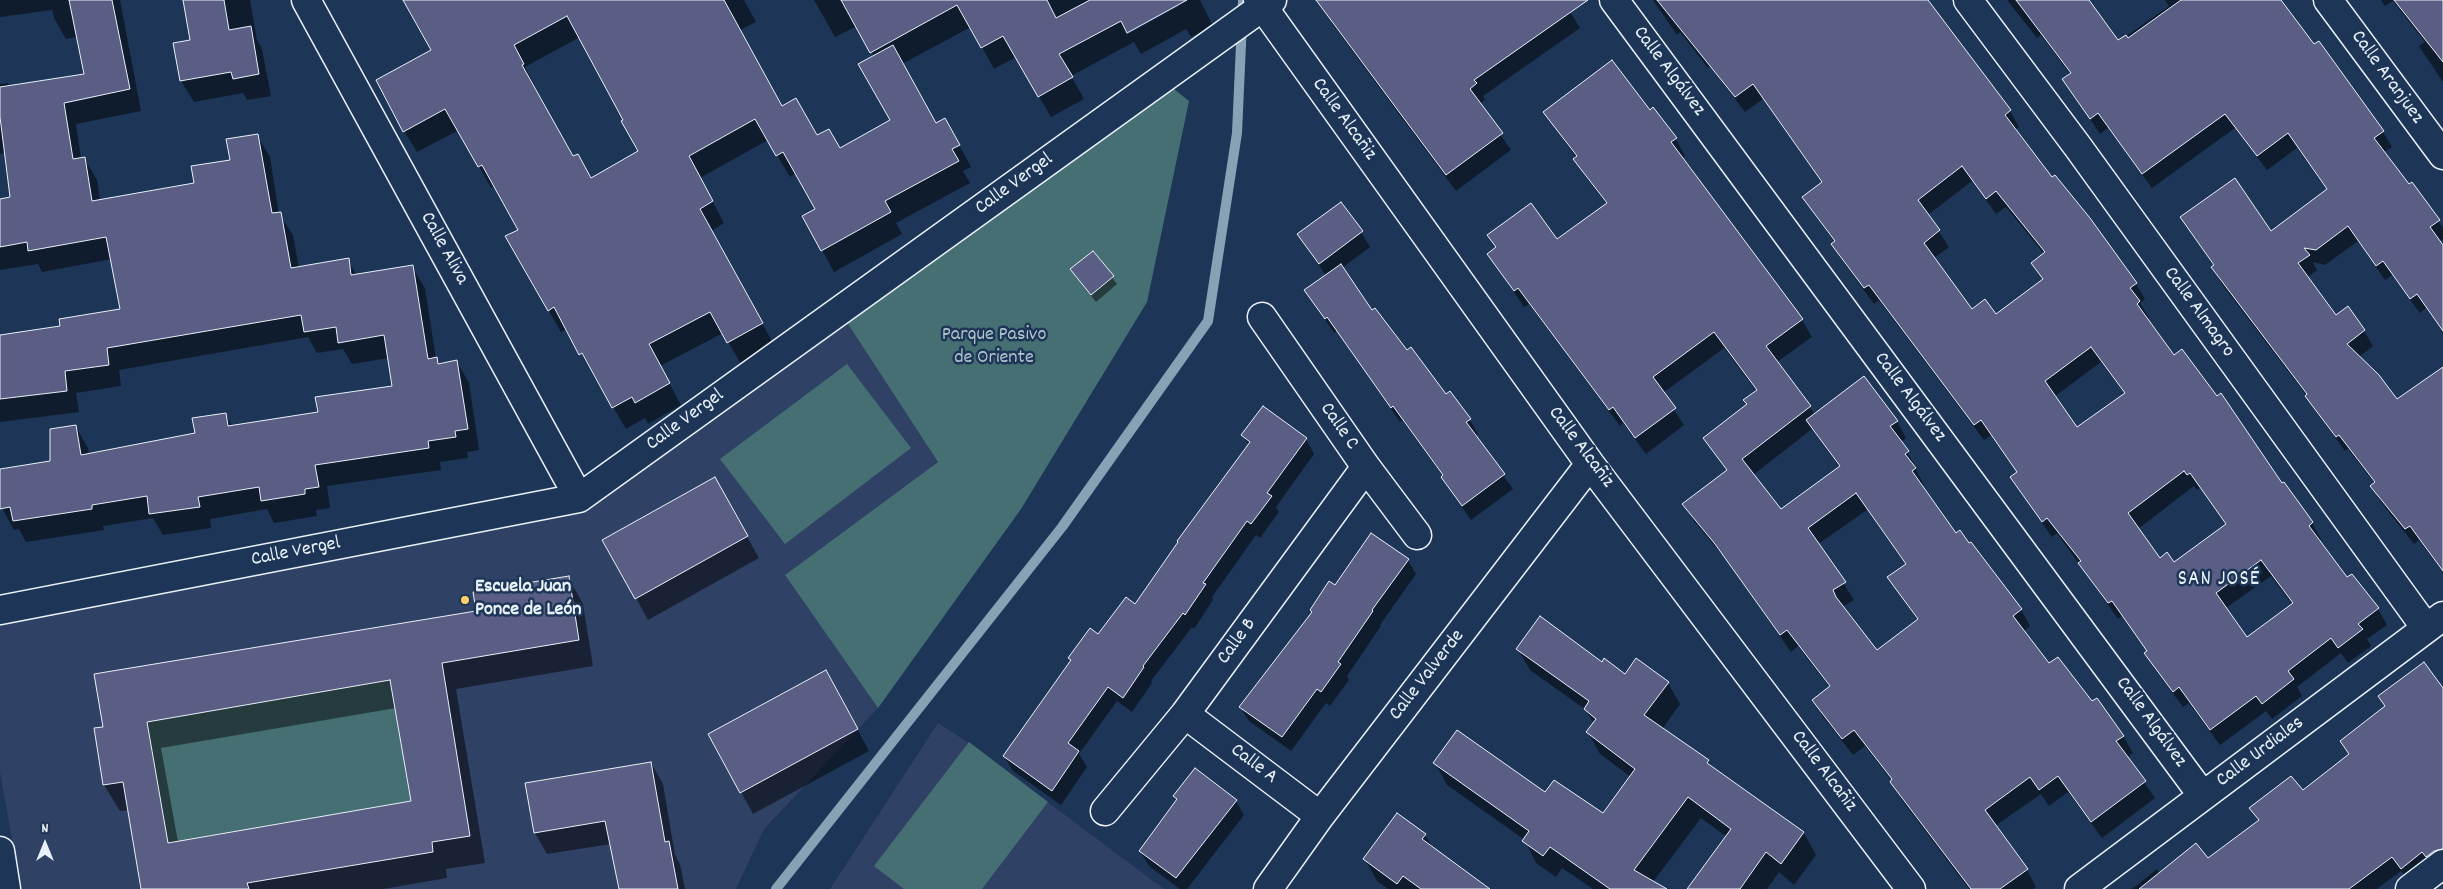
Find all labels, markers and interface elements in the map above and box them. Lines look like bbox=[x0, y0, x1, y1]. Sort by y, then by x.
street label: Calle Algálvez bbox=[1626, 22, 1710, 122]
street label: Calle Aranjuez bbox=[2344, 27, 2428, 129]
street label: Calle Alcañiz bbox=[1305, 74, 1381, 166]
street label: Calle Vergel bbox=[971, 149, 1059, 221]
street label: Calle Aliva bbox=[413, 209, 473, 289]
street label: Calle Almagro bbox=[2157, 263, 2239, 363]
park label: Parque Pasivo de Oriente bbox=[942, 324, 1046, 371]
street label: Calle Algálvez bbox=[1867, 348, 1951, 448]
street label: Calle Vergel bbox=[642, 385, 730, 457]
street label: Calle C bbox=[1313, 399, 1363, 455]
street label: Calle Alcañiz bbox=[1542, 403, 1618, 493]
street label: Calle Vergel bbox=[249, 533, 343, 573]
district label: SAN JOSÉ bbox=[2177, 568, 2261, 594]
place label: Escuela Juan Ponce de León bbox=[475, 576, 582, 623]
marker: Escuela Juan Ponce de León bbox=[459, 594, 471, 606]
street label: Calle B bbox=[1213, 614, 1263, 670]
street label: Calle Valverde bbox=[1385, 626, 1471, 726]
street label: Calle Algálvez bbox=[2109, 673, 2191, 773]
street label: Calle Urdiales bbox=[2212, 712, 2310, 794]
street label: Calle Alcañiz bbox=[1785, 727, 1861, 817]
street label: Calle A bbox=[1225, 739, 1281, 791]
north arrow bbox=[20, 819, 70, 869]
text: N bbox=[42, 819, 48, 839]

